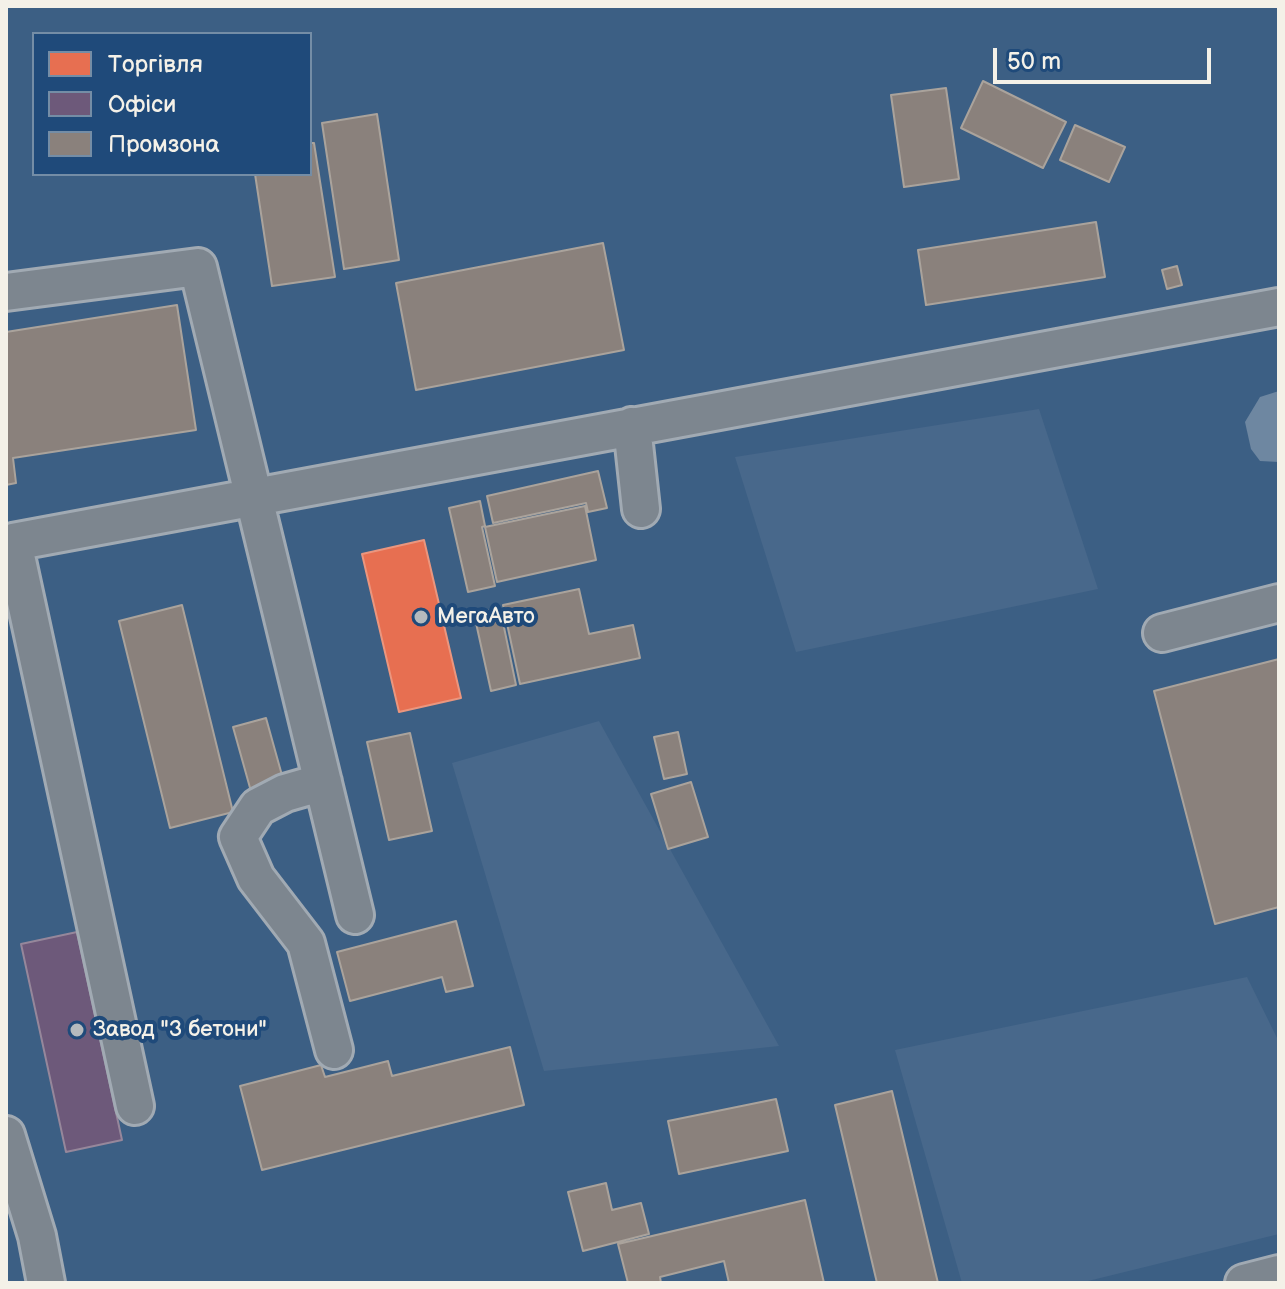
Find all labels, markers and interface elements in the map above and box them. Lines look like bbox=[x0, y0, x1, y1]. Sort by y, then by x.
legend bbox=[32, 32, 312, 176]
scale bar bbox=[997, 32, 1215, 82]
text: 50 m bbox=[1007, 47, 1061, 76]
text: Торгівля bbox=[108, 50, 203, 79]
text: Офіси bbox=[108, 90, 176, 119]
text: Промзона bbox=[108, 130, 220, 159]
place label: МегаАвто bbox=[437, 604, 535, 630]
marker: МегаАвто bbox=[412, 608, 430, 626]
place label: Завод "3 бетони" bbox=[93, 1017, 267, 1043]
marker: Завод "3 бетони" bbox=[68, 1021, 86, 1039]

